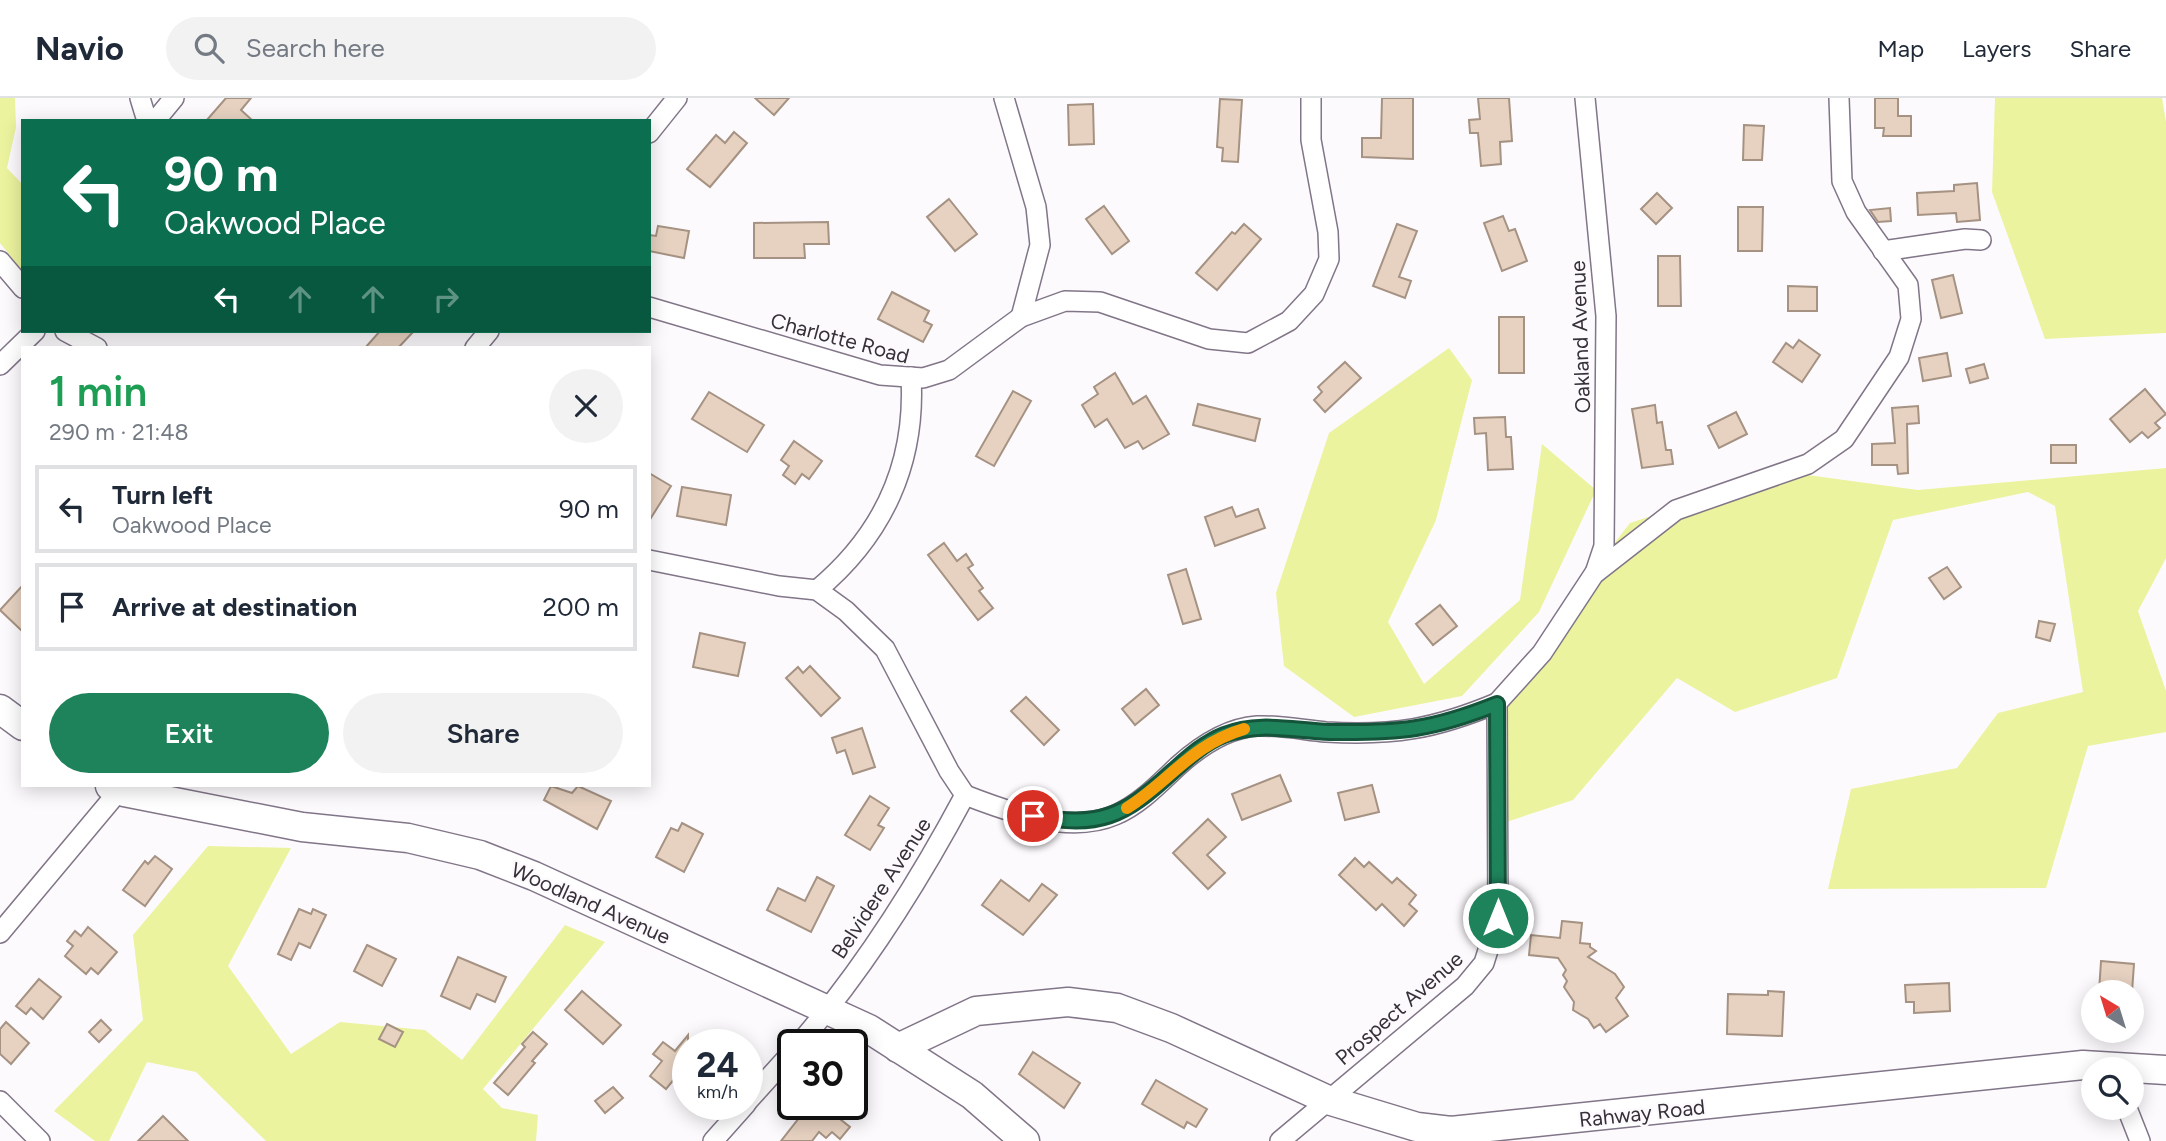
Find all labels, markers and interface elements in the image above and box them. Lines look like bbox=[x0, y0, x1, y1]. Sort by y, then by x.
search box bbox=[166, 17, 656, 80]
text: Navio bbox=[35, 29, 124, 68]
icon: search bbox=[190, 29, 228, 67]
text: Search here bbox=[246, 32, 385, 64]
text: Map bbox=[1877, 34, 1924, 63]
text: Layers bbox=[1962, 34, 2031, 63]
text: Share bbox=[2069, 34, 2131, 63]
text: 90 m bbox=[164, 144, 279, 203]
icon: left bbox=[49, 147, 140, 238]
text: Oakwood Place bbox=[164, 204, 386, 242]
street label: Oakland Avenue bbox=[1565, 260, 1595, 414]
icon: left bbox=[208, 280, 246, 318]
icon: ahead bbox=[281, 280, 319, 318]
icon: ahead bbox=[354, 280, 392, 318]
icon: right bbox=[427, 280, 465, 318]
street label: Charlotte Road bbox=[768, 308, 912, 368]
text: 1 min bbox=[49, 366, 147, 417]
button: close bbox=[549, 369, 623, 443]
text: 290 m · 21:48 bbox=[49, 418, 189, 446]
text: Turn left bbox=[112, 479, 213, 511]
icon: left bbox=[53, 490, 91, 528]
text: 90 m bbox=[559, 493, 619, 525]
text: Oakwood Place bbox=[112, 511, 271, 539]
icon: arrive bbox=[53, 588, 91, 626]
text: Arrive at destination bbox=[112, 591, 357, 623]
text: 200 m bbox=[543, 591, 619, 623]
button: Exit bbox=[49, 693, 329, 773]
button: Share bbox=[343, 693, 623, 773]
pin bbox=[1003, 786, 1063, 846]
icon: arrive bbox=[1014, 797, 1052, 835]
street label: Belvidere Avenue bbox=[826, 813, 936, 963]
street label: Woodland Avenue bbox=[508, 857, 674, 949]
position arrow bbox=[1461, 881, 1535, 955]
street label: Prospect Avenue bbox=[1330, 946, 1468, 1070]
north arrow bbox=[2081, 980, 2144, 1043]
map controls bbox=[2081, 980, 2144, 1120]
speed limit sign: 30 bbox=[777, 1029, 868, 1120]
text: 24 bbox=[696, 1044, 739, 1086]
button: search bbox=[2081, 1057, 2144, 1120]
text: km/h bbox=[697, 1081, 738, 1103]
street label: Rahway Road bbox=[1578, 1094, 1706, 1132]

